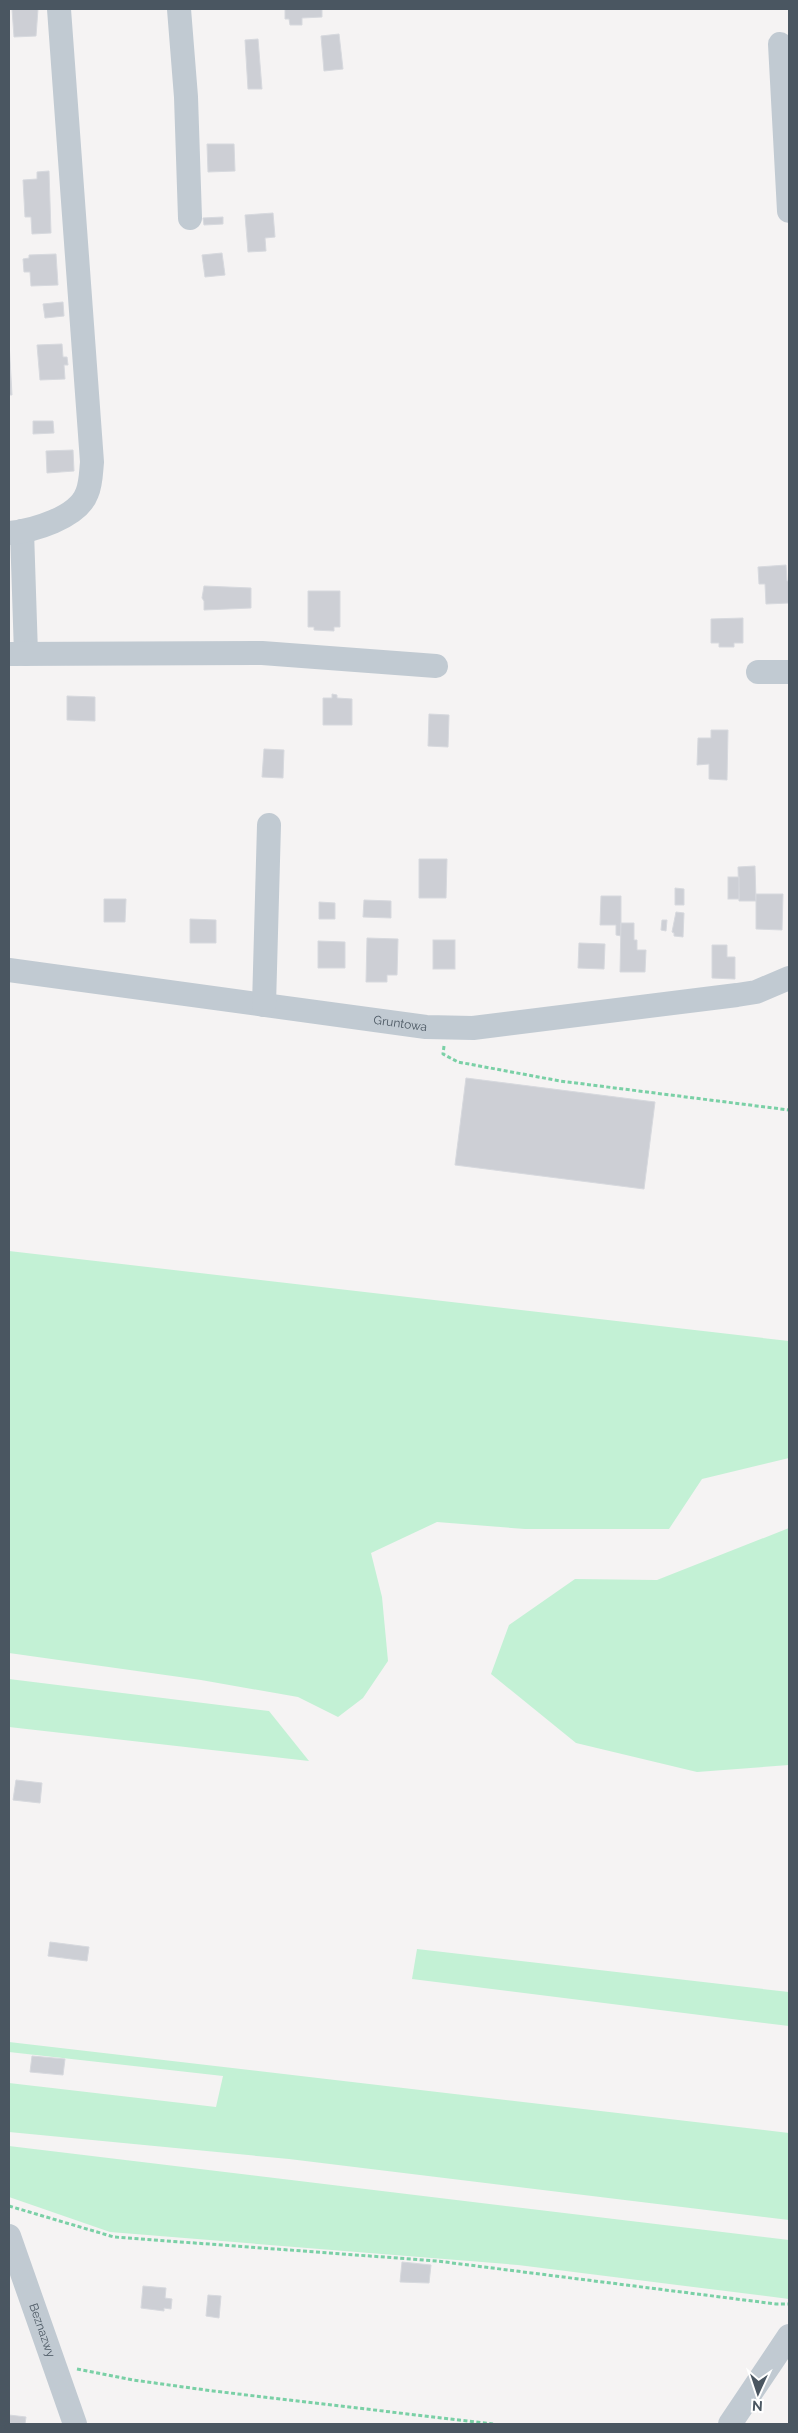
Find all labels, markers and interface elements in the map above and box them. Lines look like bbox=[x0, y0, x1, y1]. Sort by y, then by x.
street label: Gruntowa bbox=[373, 1013, 428, 1034]
street label: Beznazwy bbox=[26, 2301, 58, 2360]
north arrow bbox=[733, 2368, 783, 2418]
text: N bbox=[752, 2398, 763, 2414]

